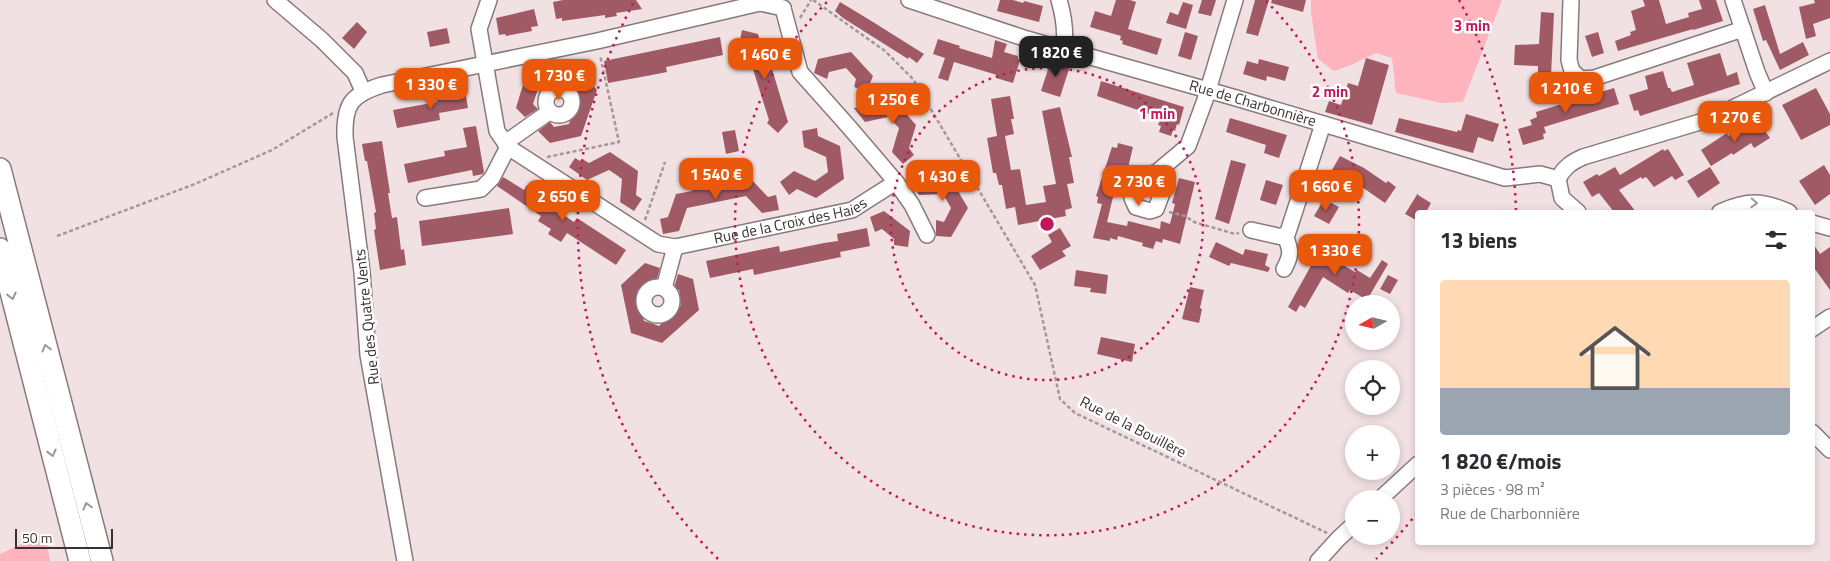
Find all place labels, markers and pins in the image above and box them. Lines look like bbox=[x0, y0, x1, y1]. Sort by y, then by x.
pin: 1 820 € bbox=[1010, 36, 1102, 78]
pin: 1 460 € bbox=[719, 38, 811, 80]
pin: 1 730 € bbox=[513, 58, 605, 101]
pin: 1 330 € bbox=[385, 68, 477, 110]
pin: 1 210 € bbox=[1520, 72, 1612, 114]
pin: 1 250 € bbox=[847, 82, 939, 125]
pin: 1 270 € bbox=[1689, 100, 1781, 143]
pin: 1 540 € bbox=[670, 158, 762, 200]
pin: 1 430 € bbox=[897, 160, 989, 202]
pin: 2 730 € bbox=[1093, 164, 1185, 207]
pin: 1 660 € bbox=[1280, 170, 1372, 212]
pin: 2 650 € bbox=[517, 180, 609, 222]
centre of rings bbox=[1038, 215, 1056, 233]
pin: 1 330 € bbox=[1289, 234, 1381, 276]

